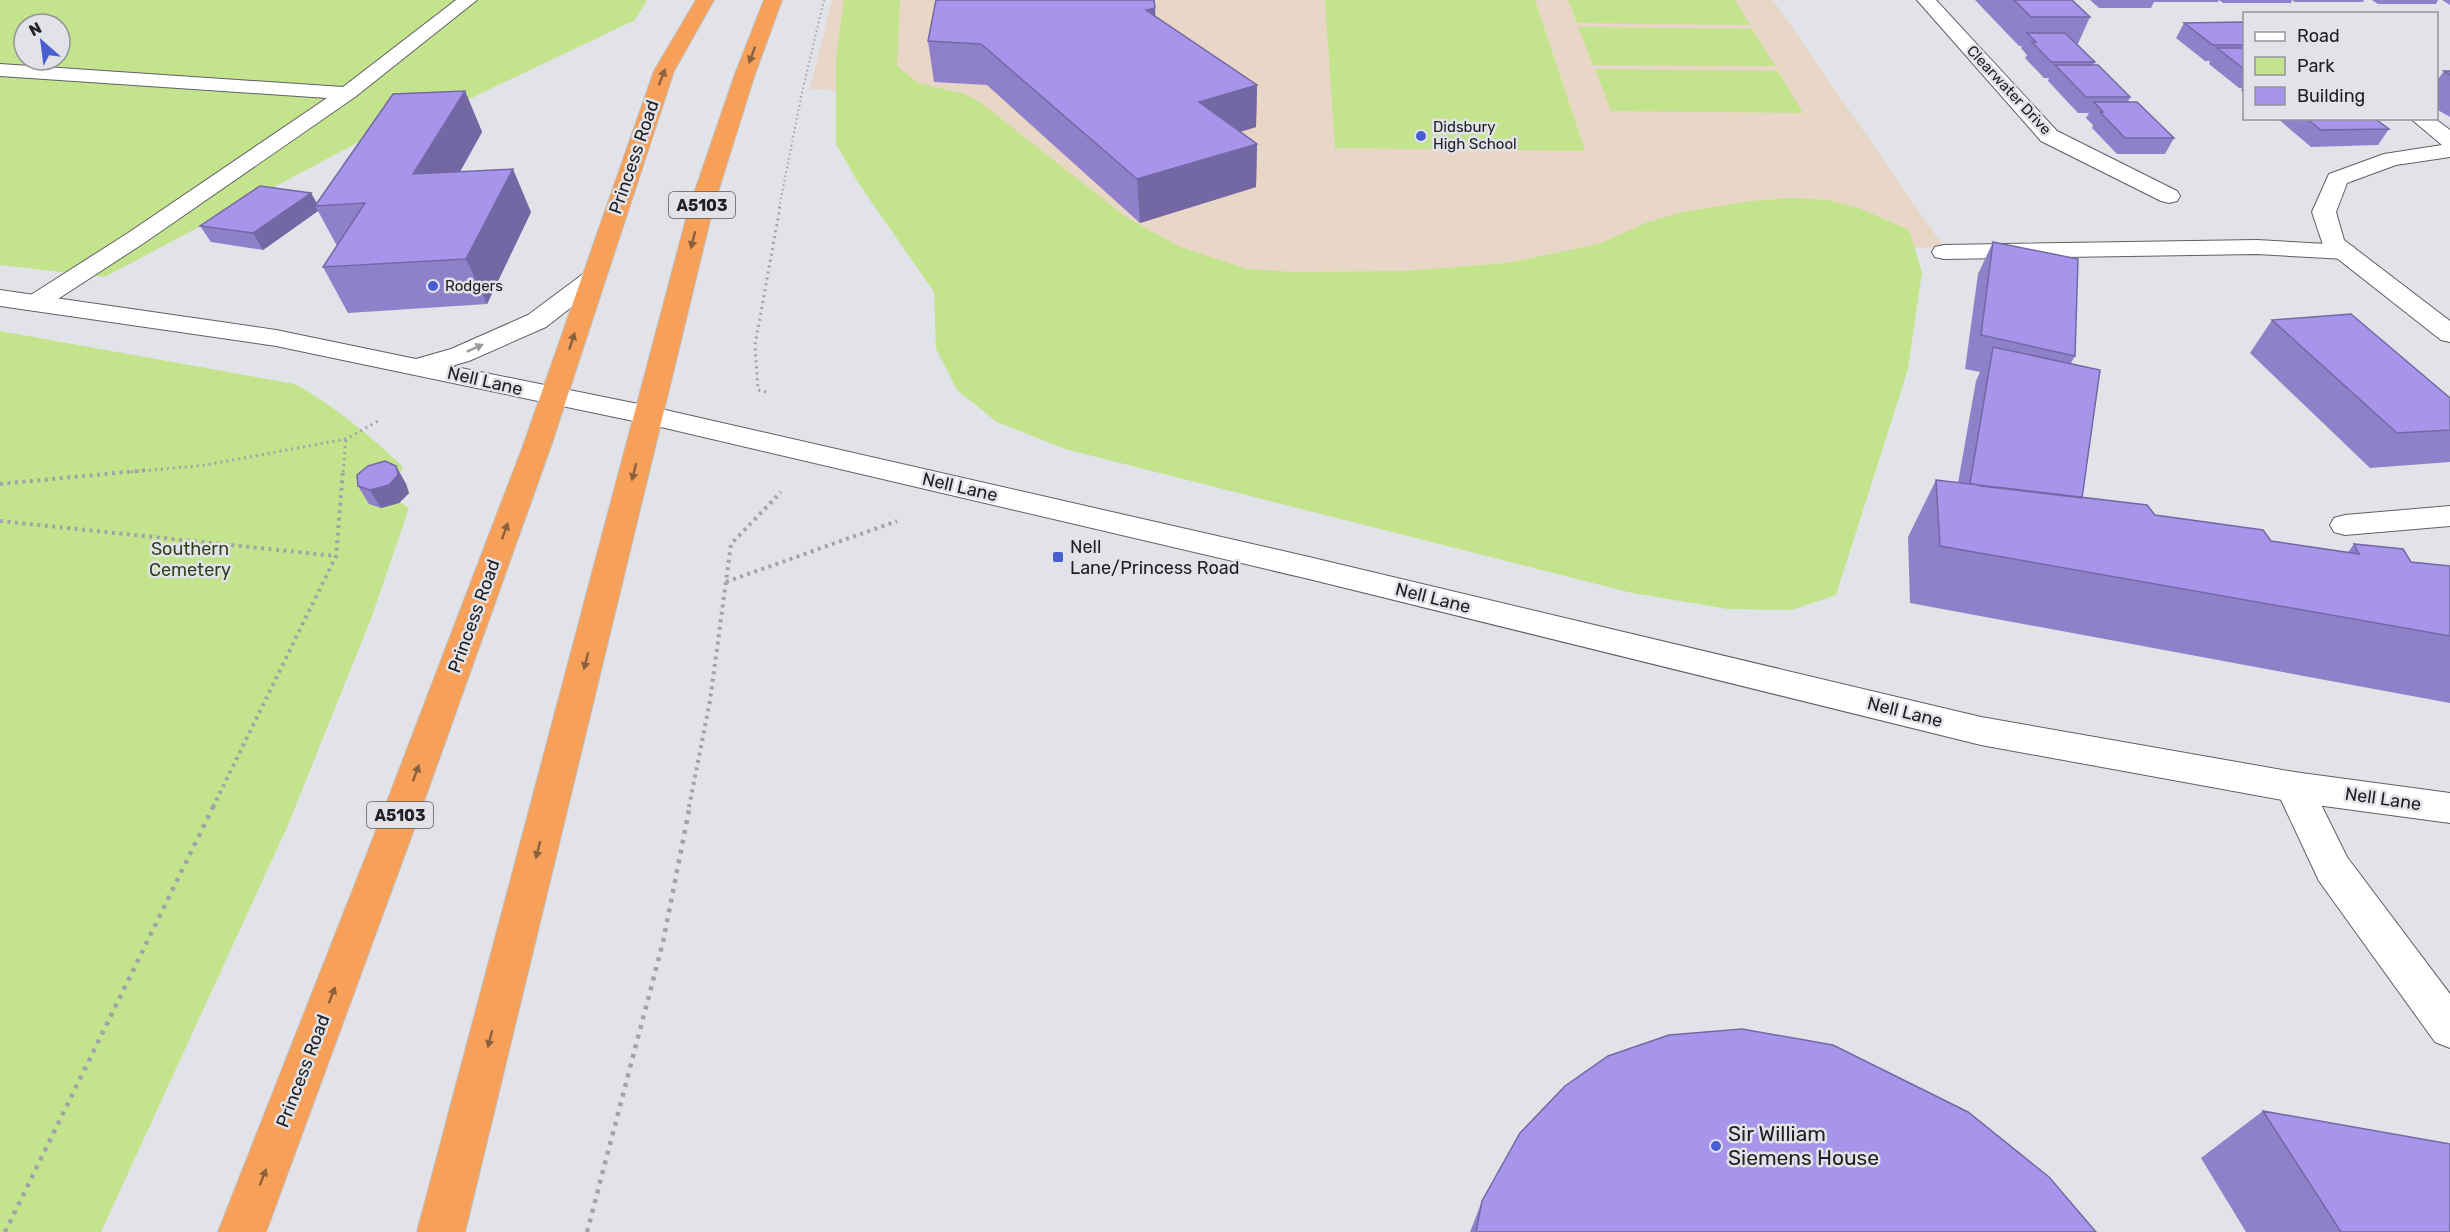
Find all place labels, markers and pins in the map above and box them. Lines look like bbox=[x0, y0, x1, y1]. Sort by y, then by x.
place label: Didsbury High School bbox=[1433, 118, 1517, 153]
marker: Didsbury High School bbox=[1414, 129, 1428, 143]
place label: Rodgers bbox=[445, 277, 503, 295]
marker: Rodgers bbox=[426, 279, 440, 293]
place label: Nell Lane/Princess Road bbox=[1070, 536, 1239, 579]
marker: Nell Lane/Princess Road bbox=[1051, 550, 1065, 564]
place label: Sir William Siemens House bbox=[1728, 1121, 1879, 1170]
marker: Sir William Siemens House bbox=[1709, 1139, 1723, 1153]

